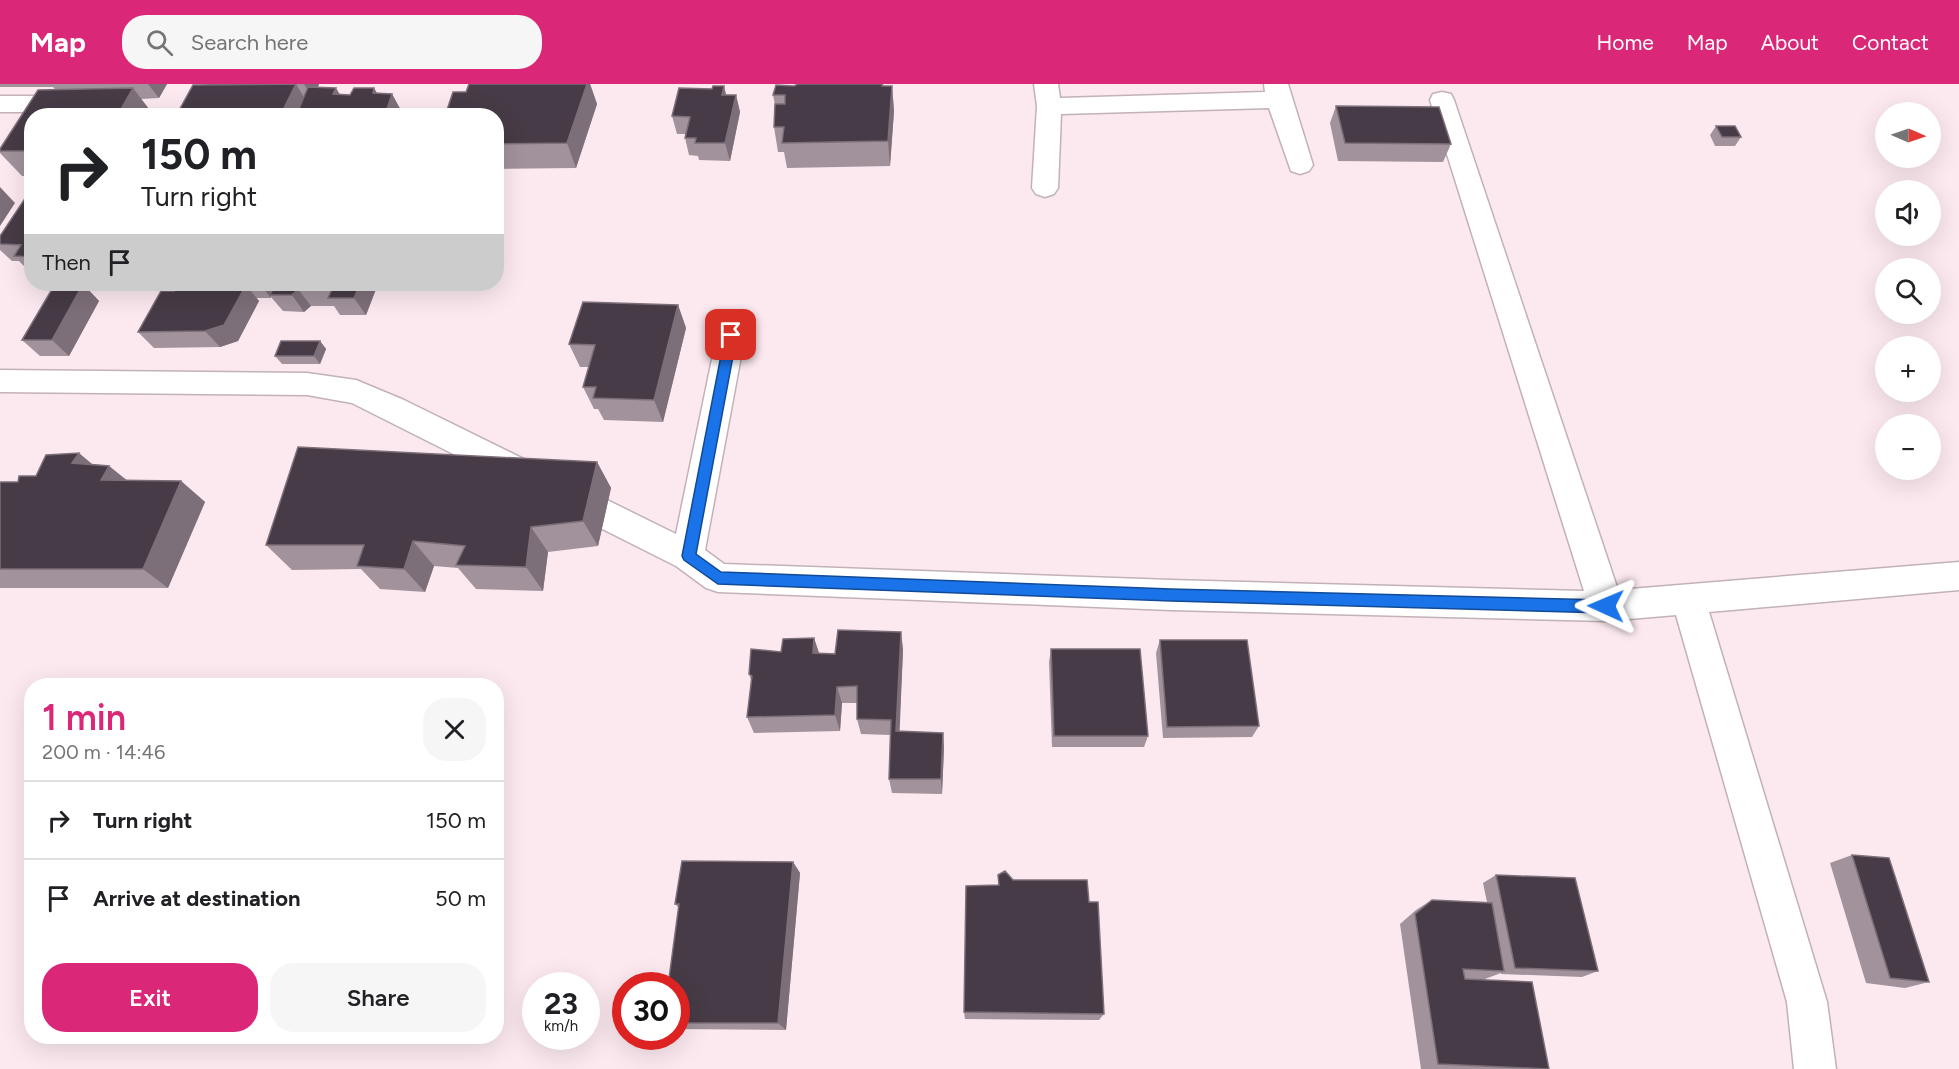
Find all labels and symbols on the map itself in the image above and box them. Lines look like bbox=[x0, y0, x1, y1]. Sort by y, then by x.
north arrow bbox=[1875, 102, 1941, 168]
pin bbox=[705, 309, 756, 360]
position arrow bbox=[1574, 574, 1638, 638]
speed limit sign: 30 bbox=[612, 972, 690, 1050]

